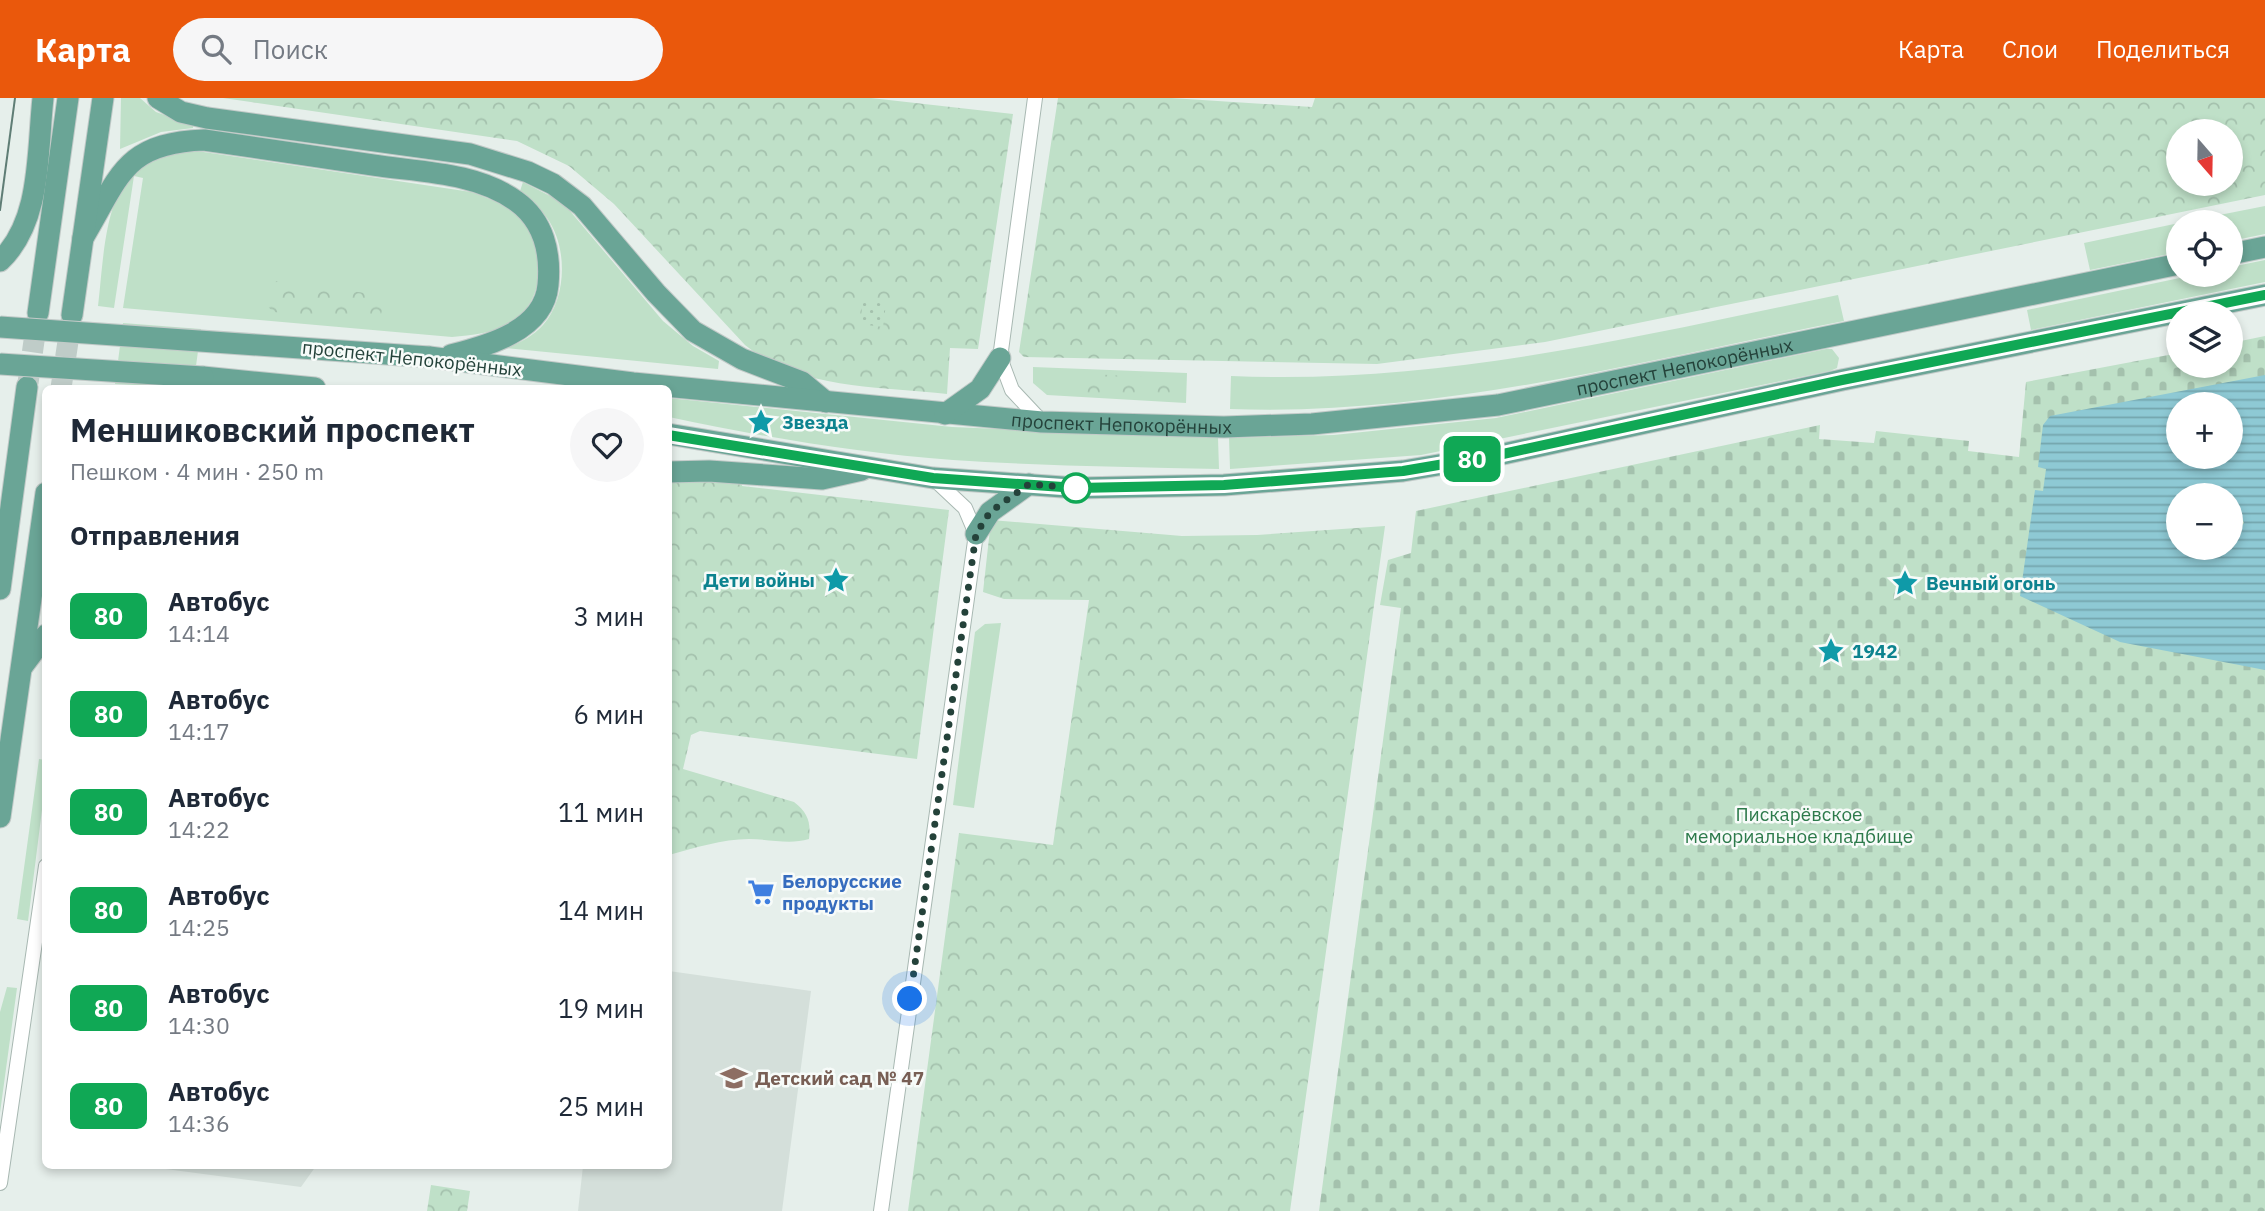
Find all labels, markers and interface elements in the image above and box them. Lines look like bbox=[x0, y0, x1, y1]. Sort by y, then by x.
search box bbox=[173, 18, 663, 81]
text: Карта bbox=[35, 28, 131, 71]
icon: search bbox=[197, 30, 235, 68]
text: Поиск bbox=[253, 32, 328, 66]
text: Карта bbox=[1898, 33, 1964, 65]
text: Слои bbox=[2002, 33, 2058, 65]
text: Поделиться bbox=[2096, 33, 2230, 65]
north arrow bbox=[2166, 119, 2244, 196]
map controls bbox=[2166, 119, 2243, 560]
button: locate bbox=[2166, 210, 2243, 287]
button: layers bbox=[2166, 301, 2243, 378]
street label: проспект Непокорённых bbox=[1574, 332, 1795, 401]
street label: проспект Непокорённых bbox=[301, 335, 523, 382]
button: + bbox=[2166, 392, 2243, 469]
place icon: Звезда bbox=[746, 407, 776, 437]
street label: проспект Непокорённых bbox=[1010, 407, 1233, 439]
text: Меншиковский проспект bbox=[70, 408, 475, 451]
button: heart bbox=[570, 408, 644, 482]
place label: Звезда bbox=[782, 410, 849, 434]
line badge: 80 bbox=[1440, 436, 1504, 482]
text: 80 bbox=[1458, 443, 1486, 475]
text: Пешком · 4 мин · 250 m bbox=[70, 456, 324, 486]
unlabelled marker bbox=[1061, 473, 1091, 503]
button: − bbox=[2166, 483, 2243, 560]
text: Отправления bbox=[70, 518, 240, 552]
place icon: Дети войны bbox=[821, 565, 851, 595]
place label: Дети войны bbox=[703, 568, 815, 592]
place icon: Вечный огонь bbox=[1890, 568, 1920, 598]
place label: Вечный огонь bbox=[1926, 571, 2056, 595]
text: Автобус bbox=[168, 584, 270, 618]
text: 3 мин bbox=[574, 599, 644, 633]
text: 80 bbox=[94, 600, 123, 632]
text: 14:14 bbox=[168, 618, 230, 648]
place icon: 1942 bbox=[1816, 636, 1846, 666]
place label: 1942 bbox=[1852, 639, 1898, 663]
text: Автобус bbox=[168, 682, 270, 716]
text: 6 мин bbox=[574, 697, 644, 731]
text: 80 bbox=[94, 698, 123, 730]
text: 14:17 bbox=[168, 716, 230, 746]
text: Автобус bbox=[168, 780, 270, 814]
text: 11 мин bbox=[558, 795, 644, 829]
text: 80 bbox=[94, 796, 123, 828]
park label: Пискарёвское мемориальное кладбище bbox=[1685, 802, 1913, 848]
text: 14:22 bbox=[168, 814, 230, 844]
place label: Белорусские продукты bbox=[782, 869, 902, 915]
supermarket icon: Белорусские продукты bbox=[746, 877, 776, 907]
text: Автобус bbox=[168, 878, 270, 912]
text: 14 мин bbox=[558, 893, 644, 927]
text: 80 bbox=[94, 894, 123, 926]
text: 14:25 bbox=[168, 912, 230, 942]
text: Автобус bbox=[168, 976, 270, 1010]
your location bbox=[892, 981, 927, 1016]
text: 19 мин bbox=[558, 991, 644, 1025]
text: 80 bbox=[94, 992, 123, 1024]
text: 14:30 bbox=[168, 1010, 230, 1040]
school or university icon: Детский сад № 47 bbox=[719, 1063, 749, 1093]
place label: Детский сад № 47 bbox=[755, 1066, 924, 1090]
text: Автобус bbox=[168, 1074, 270, 1108]
text: 25 мин bbox=[558, 1089, 644, 1123]
text: 80 bbox=[94, 1090, 123, 1122]
text: 14:36 bbox=[168, 1108, 230, 1138]

